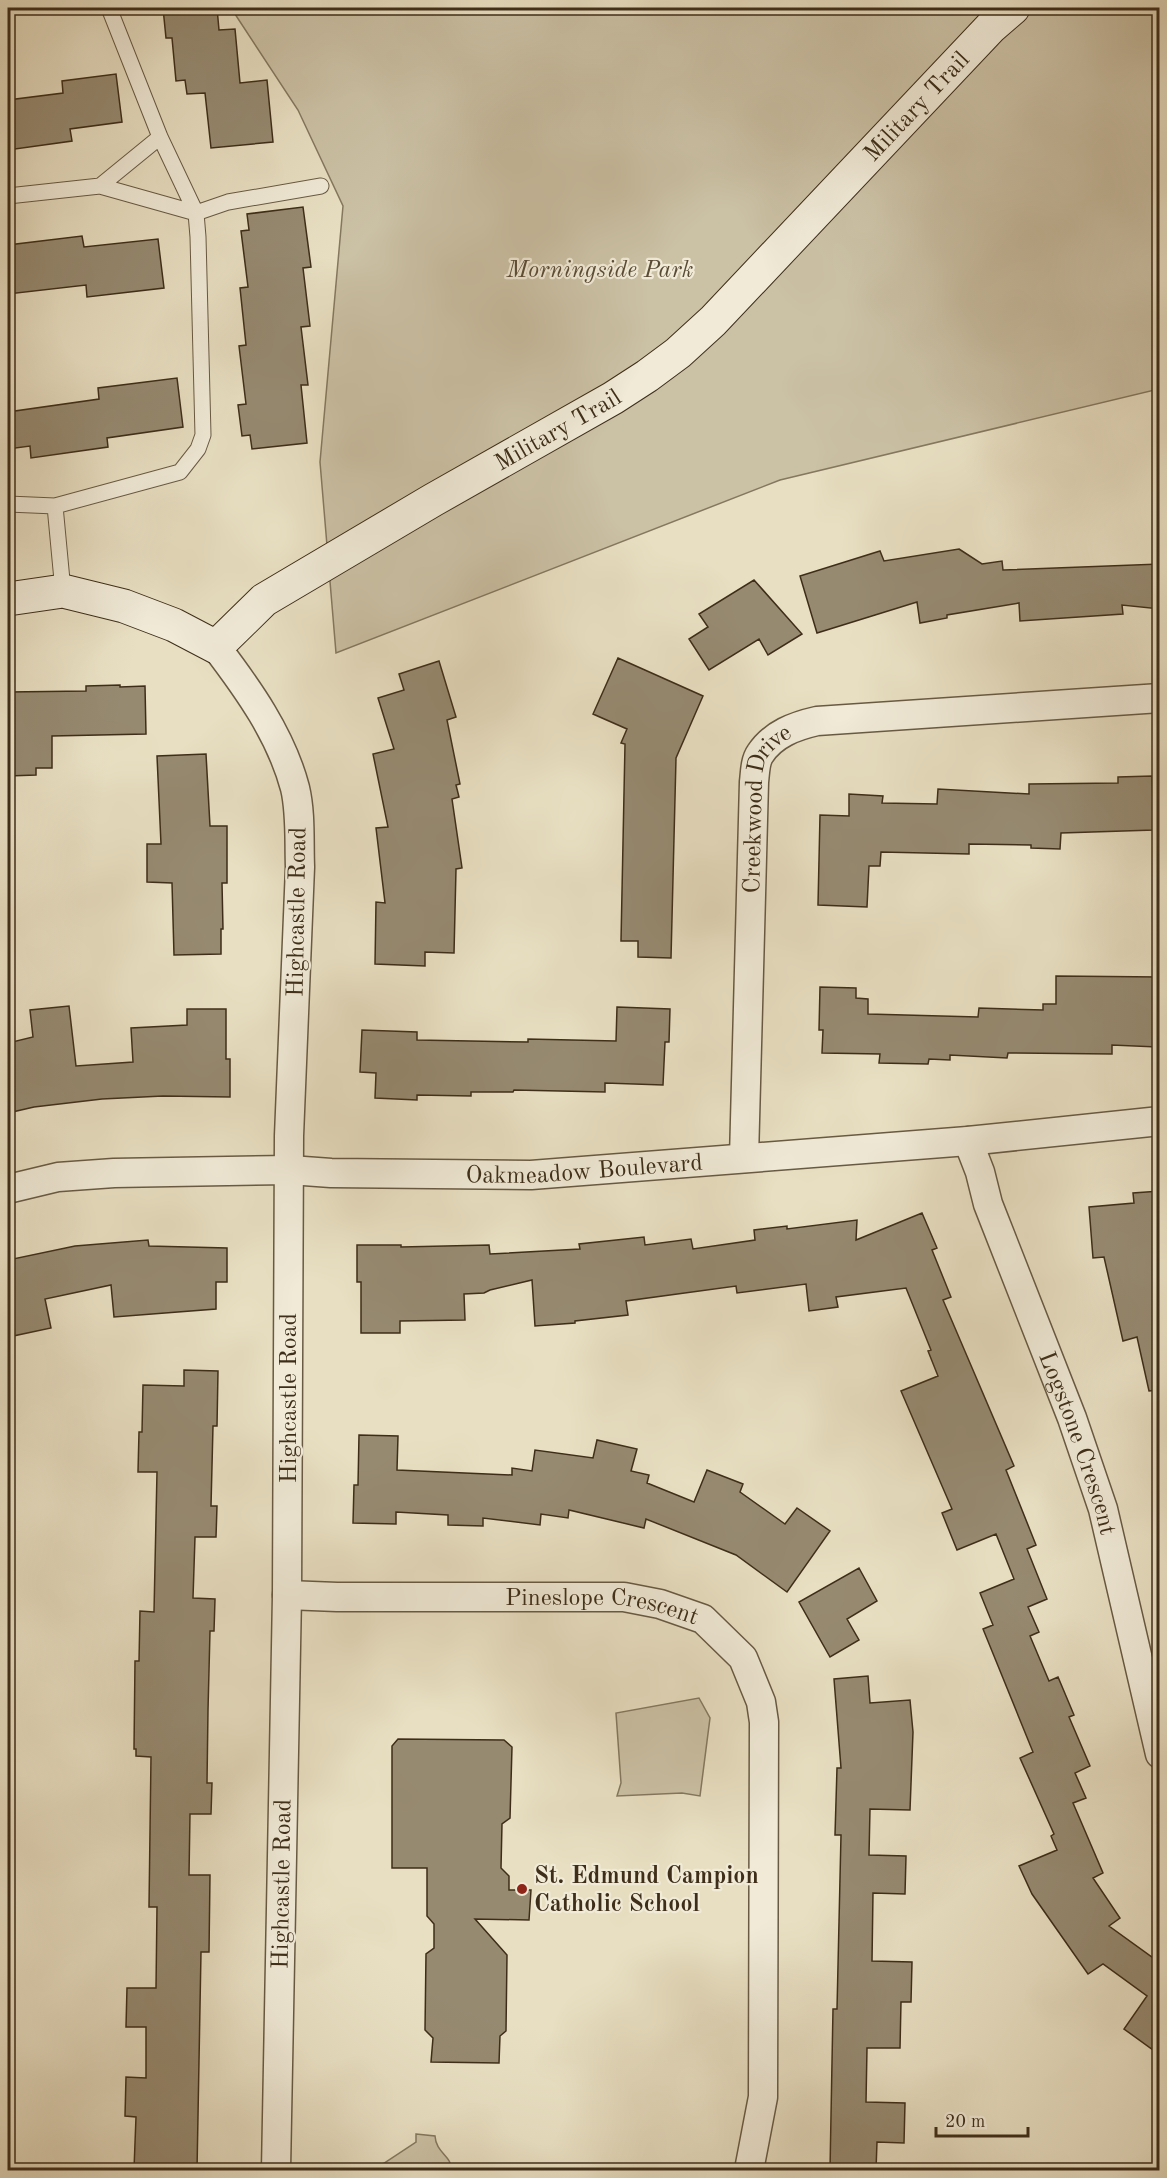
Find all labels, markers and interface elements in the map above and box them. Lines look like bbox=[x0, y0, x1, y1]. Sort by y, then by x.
street label: Military Trail bbox=[860, 48, 975, 167]
park label: Morningside Park bbox=[506, 259, 693, 283]
street label: Military Trail bbox=[491, 386, 626, 476]
street label: Creekwood Drive bbox=[741, 721, 796, 894]
street label: Highcastle Road bbox=[285, 827, 311, 997]
street label: Oakmeadow Boulevard bbox=[465, 1152, 704, 1189]
street label: Highcastle Road bbox=[278, 1313, 302, 1483]
street label: Logstone Crescent bbox=[1033, 1349, 1119, 1538]
street label: Pineslope Crescent bbox=[505, 1587, 701, 1631]
street label: Highcastle Road bbox=[270, 1799, 296, 1969]
place label: St. Edmund Campion Catholic School bbox=[534, 1865, 759, 1917]
marker: St. Edmund Campion Catholic School bbox=[515, 1882, 529, 1896]
scale bar bbox=[936, 2100, 1028, 2138]
text: 20 m bbox=[945, 2113, 985, 2131]

